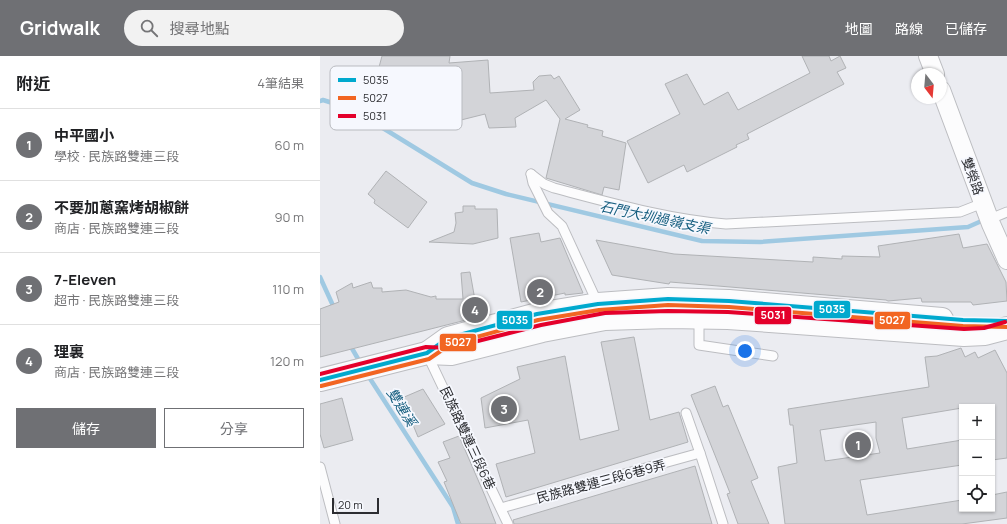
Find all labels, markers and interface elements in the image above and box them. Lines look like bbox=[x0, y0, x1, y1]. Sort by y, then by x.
search box bbox=[124, 10, 404, 46]
text: Gridwalk bbox=[20, 15, 100, 41]
icon: search bbox=[138, 17, 160, 39]
text: 搜尋地點 bbox=[170, 18, 230, 39]
text: 地圖 bbox=[845, 19, 873, 38]
text: 路線 bbox=[895, 19, 923, 38]
text: 已儲存 bbox=[945, 19, 987, 38]
legend bbox=[330, 66, 462, 130]
north arrow bbox=[911, 68, 947, 104]
text: 附近 bbox=[16, 72, 50, 95]
text: 5035 bbox=[363, 72, 389, 87]
text: 4筆結果 bbox=[257, 74, 304, 92]
text: 5027 bbox=[363, 90, 388, 105]
text: 5031 bbox=[363, 108, 386, 123]
text: 中平國小 bbox=[54, 125, 114, 146]
text: 1 bbox=[26, 136, 32, 154]
text: 60 m bbox=[274, 136, 304, 154]
text: 學校 · 民族路雙連三段 bbox=[54, 147, 179, 165]
street label: 雙榮路 bbox=[958, 155, 988, 197]
water label: 石門大圳過嶺支渠 bbox=[598, 196, 714, 238]
text: 不要加蔥窯烤胡椒餅 bbox=[54, 197, 189, 218]
text: 2 bbox=[25, 208, 33, 226]
text: 90 m bbox=[274, 208, 304, 226]
text: 商店 · 民族路雙連三段 bbox=[54, 219, 179, 237]
text: 7-Eleven bbox=[54, 269, 116, 290]
pin: 2 bbox=[527, 277, 553, 307]
text: 3 bbox=[25, 280, 33, 298]
text: 110 m bbox=[272, 280, 304, 298]
text: 超市 · 民族路雙連三段 bbox=[54, 291, 179, 309]
pin: 4 bbox=[462, 295, 488, 325]
line badge: 5035 bbox=[813, 300, 851, 319]
text: 5035 bbox=[819, 301, 845, 316]
line badge: 5031 bbox=[754, 306, 792, 325]
text: 5031 bbox=[761, 307, 785, 322]
line badge: 5035 bbox=[496, 310, 533, 330]
line badge: 5027 bbox=[874, 311, 911, 330]
text: 5035 bbox=[502, 312, 528, 327]
text: 5027 bbox=[879, 312, 905, 327]
line badge: 5027 bbox=[439, 333, 477, 352]
text: 5027 bbox=[445, 334, 471, 349]
text: 理裏 bbox=[54, 341, 84, 362]
your location bbox=[735, 341, 755, 361]
text: 4 bbox=[25, 352, 33, 370]
text: 120 m bbox=[270, 352, 304, 370]
text: 商店 · 民族路雙連三段 bbox=[54, 363, 179, 381]
street label: 民族路雙連三段6巷 bbox=[436, 383, 500, 493]
water label: 雙連溪 bbox=[383, 384, 422, 432]
pin: 3 bbox=[491, 394, 517, 424]
map controls bbox=[959, 404, 995, 512]
button: + bbox=[959, 404, 995, 440]
button: 儲存 bbox=[16, 408, 156, 448]
button: 分享 bbox=[164, 408, 304, 448]
pin: 1 bbox=[845, 430, 871, 460]
button: − bbox=[959, 440, 995, 476]
street label: 民族路雙連三段6巷9弄 bbox=[534, 455, 668, 507]
button: locate bbox=[959, 476, 995, 512]
scale bar bbox=[332, 496, 379, 515]
text: 20 m bbox=[338, 497, 363, 512]

